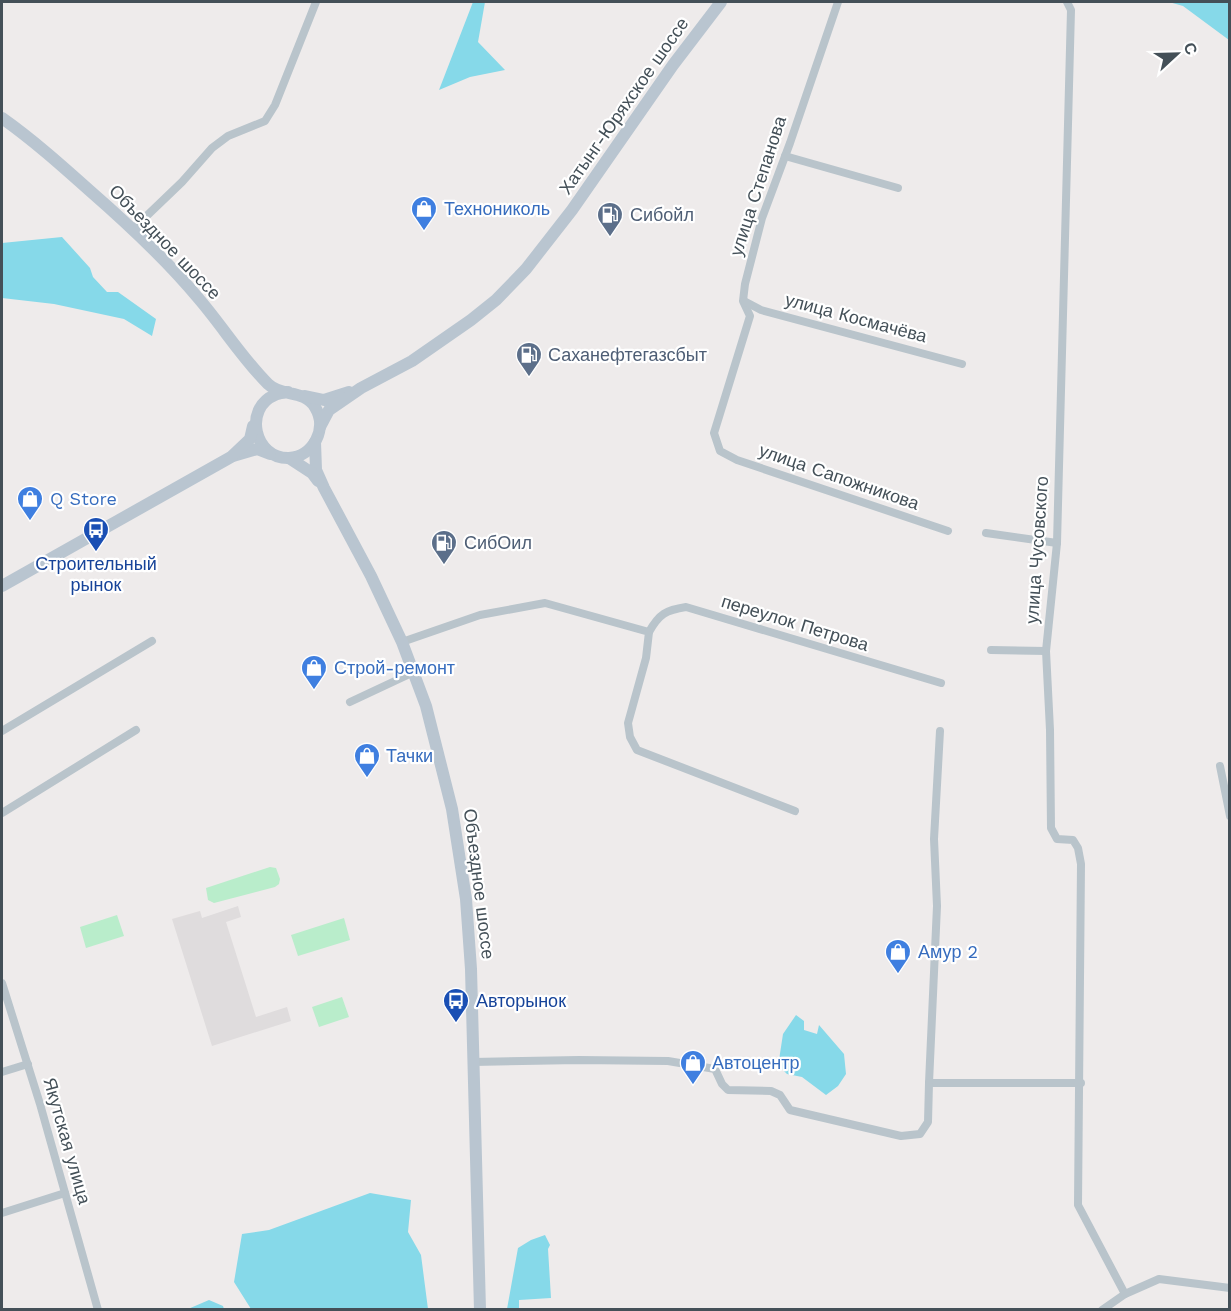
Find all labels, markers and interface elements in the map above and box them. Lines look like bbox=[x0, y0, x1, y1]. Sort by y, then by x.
street label: Хатынг-Юряхское шоссе bbox=[555, 13, 693, 198]
north arrow bbox=[1147, 24, 1207, 84]
text: С bbox=[1179, 40, 1202, 58]
street label: улица Степанова bbox=[725, 112, 790, 258]
street label: Объездное шоссе bbox=[105, 180, 226, 303]
shop icon: Технониколь bbox=[409, 194, 439, 232]
place label: Технониколь bbox=[444, 198, 550, 219]
fuel station icon: Сибойл bbox=[595, 200, 625, 238]
place label: Сибойл bbox=[630, 204, 694, 225]
street label: улица Космачёва bbox=[783, 288, 930, 347]
fuel station icon: Саханефтегазсбыт bbox=[514, 340, 544, 378]
place label: Саханефтегазсбыт bbox=[548, 344, 707, 365]
street label: улица Сапожникова bbox=[756, 439, 923, 514]
street label: улица Чусовского bbox=[1021, 475, 1052, 625]
shop icon: Q Store bbox=[15, 484, 45, 522]
place label: Q Store bbox=[50, 488, 117, 509]
bus stop icon: Строительный рынок bbox=[81, 515, 111, 553]
fuel station icon: СибОил bbox=[429, 528, 459, 566]
place label: СибОил bbox=[464, 532, 532, 553]
place label: Строительный рынок bbox=[35, 553, 157, 595]
street label: переулок Петрова bbox=[719, 590, 872, 655]
shop icon: Строй-ремонт bbox=[299, 653, 329, 691]
place label: Строй-ремонт bbox=[334, 657, 455, 678]
shop icon: Тачки bbox=[352, 741, 382, 779]
place label: Тачки bbox=[386, 745, 433, 766]
street label: Объездное шоссе bbox=[460, 807, 499, 960]
shop icon: Амур 2 bbox=[883, 937, 913, 975]
place label: Амур 2 bbox=[918, 941, 978, 962]
bus stop icon: Авторынок bbox=[441, 986, 471, 1024]
place label: Авторынок bbox=[476, 990, 566, 1011]
shop icon: Автоцентр bbox=[678, 1048, 708, 1086]
place label: Автоцентр bbox=[712, 1052, 800, 1073]
street label: Якутская улица bbox=[39, 1075, 96, 1208]

